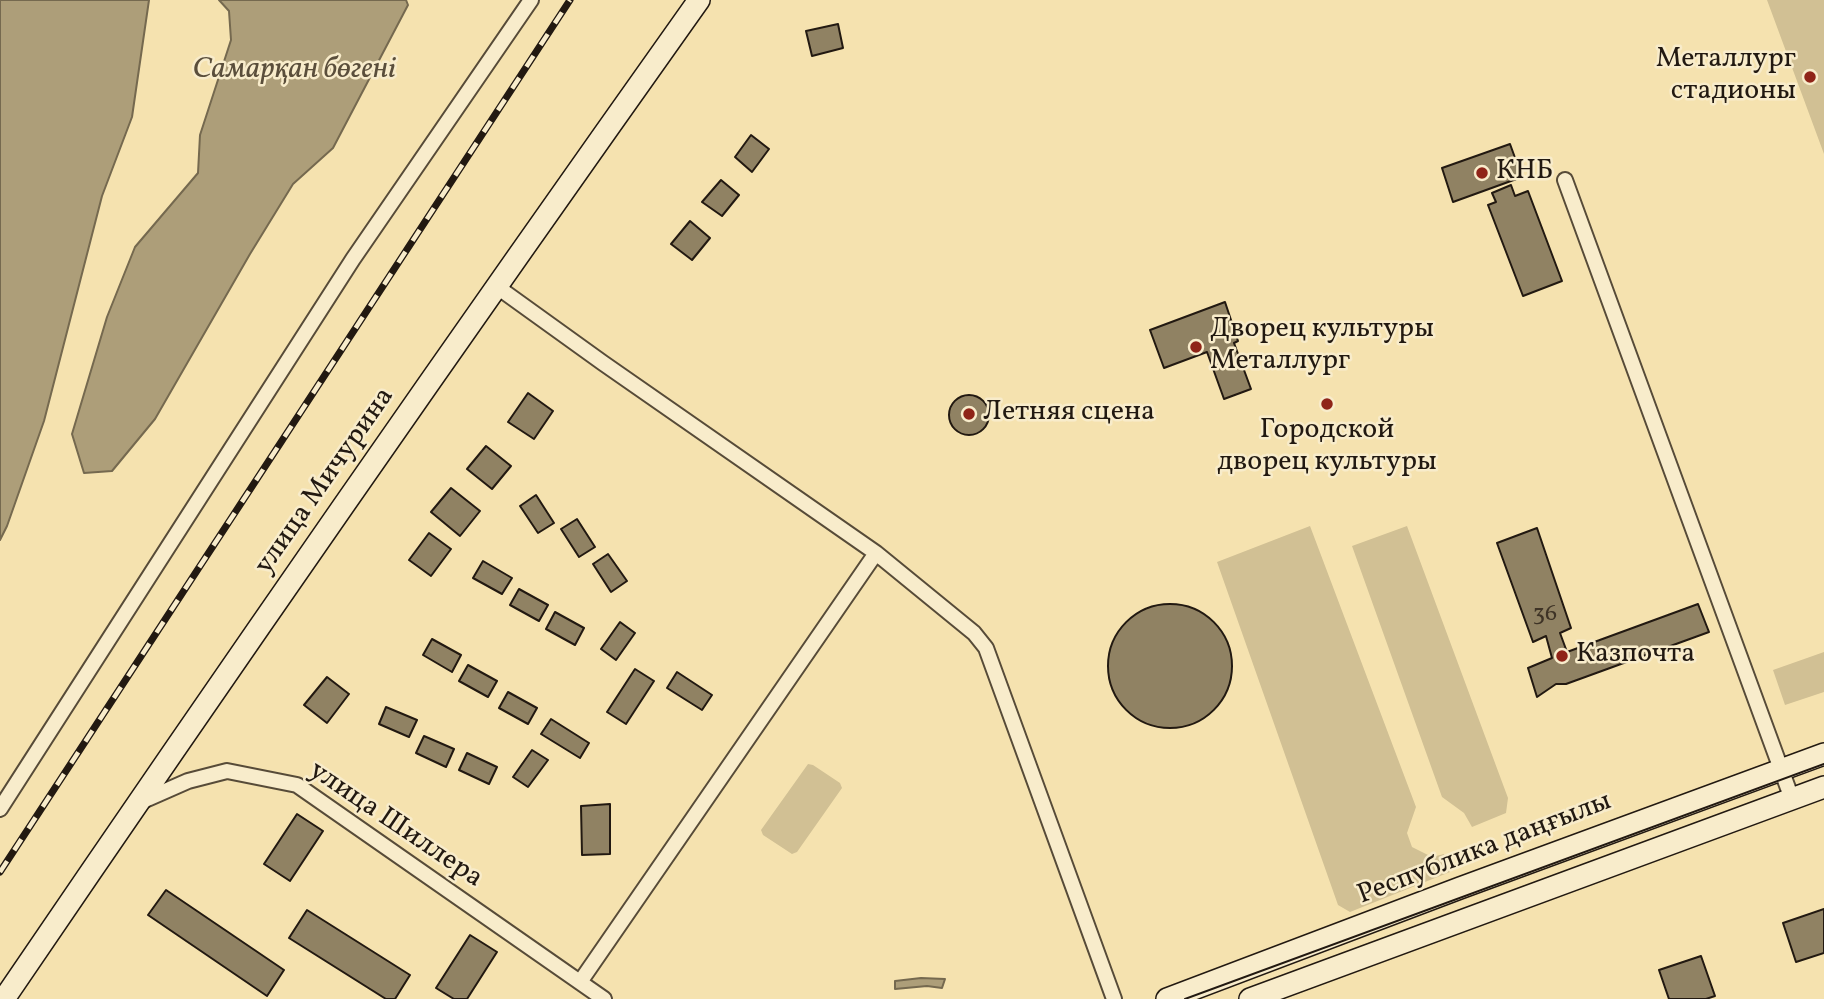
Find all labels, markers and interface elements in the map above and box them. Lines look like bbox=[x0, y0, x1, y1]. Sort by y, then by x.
place label: Металлург стадионы bbox=[1656, 44, 1796, 110]
water label: Самарқан бөгені bbox=[192, 53, 396, 89]
marker: Металлург стадионы bbox=[1802, 69, 1818, 85]
place label: КНБ bbox=[1496, 156, 1553, 190]
marker: КНБ bbox=[1474, 165, 1490, 181]
place label: Дворец культуры Металлург bbox=[1210, 314, 1434, 380]
marker: Дворец культуры Металлург bbox=[1188, 339, 1204, 355]
street label: улица Мичурина bbox=[249, 382, 403, 582]
marker: Городской дворец культуры bbox=[1319, 396, 1335, 412]
place label: Летняя сцена bbox=[983, 397, 1155, 431]
marker: Летняя сцена bbox=[961, 406, 977, 422]
place label: Городской дворец культуры bbox=[1217, 415, 1437, 481]
house number: 36 bbox=[1533, 602, 1557, 630]
place label: Казпочта bbox=[1576, 639, 1695, 673]
marker: Казпочта bbox=[1554, 648, 1570, 664]
street label: улица Шиллера bbox=[302, 755, 488, 897]
street label: Республика даңғылы bbox=[1353, 786, 1617, 914]

